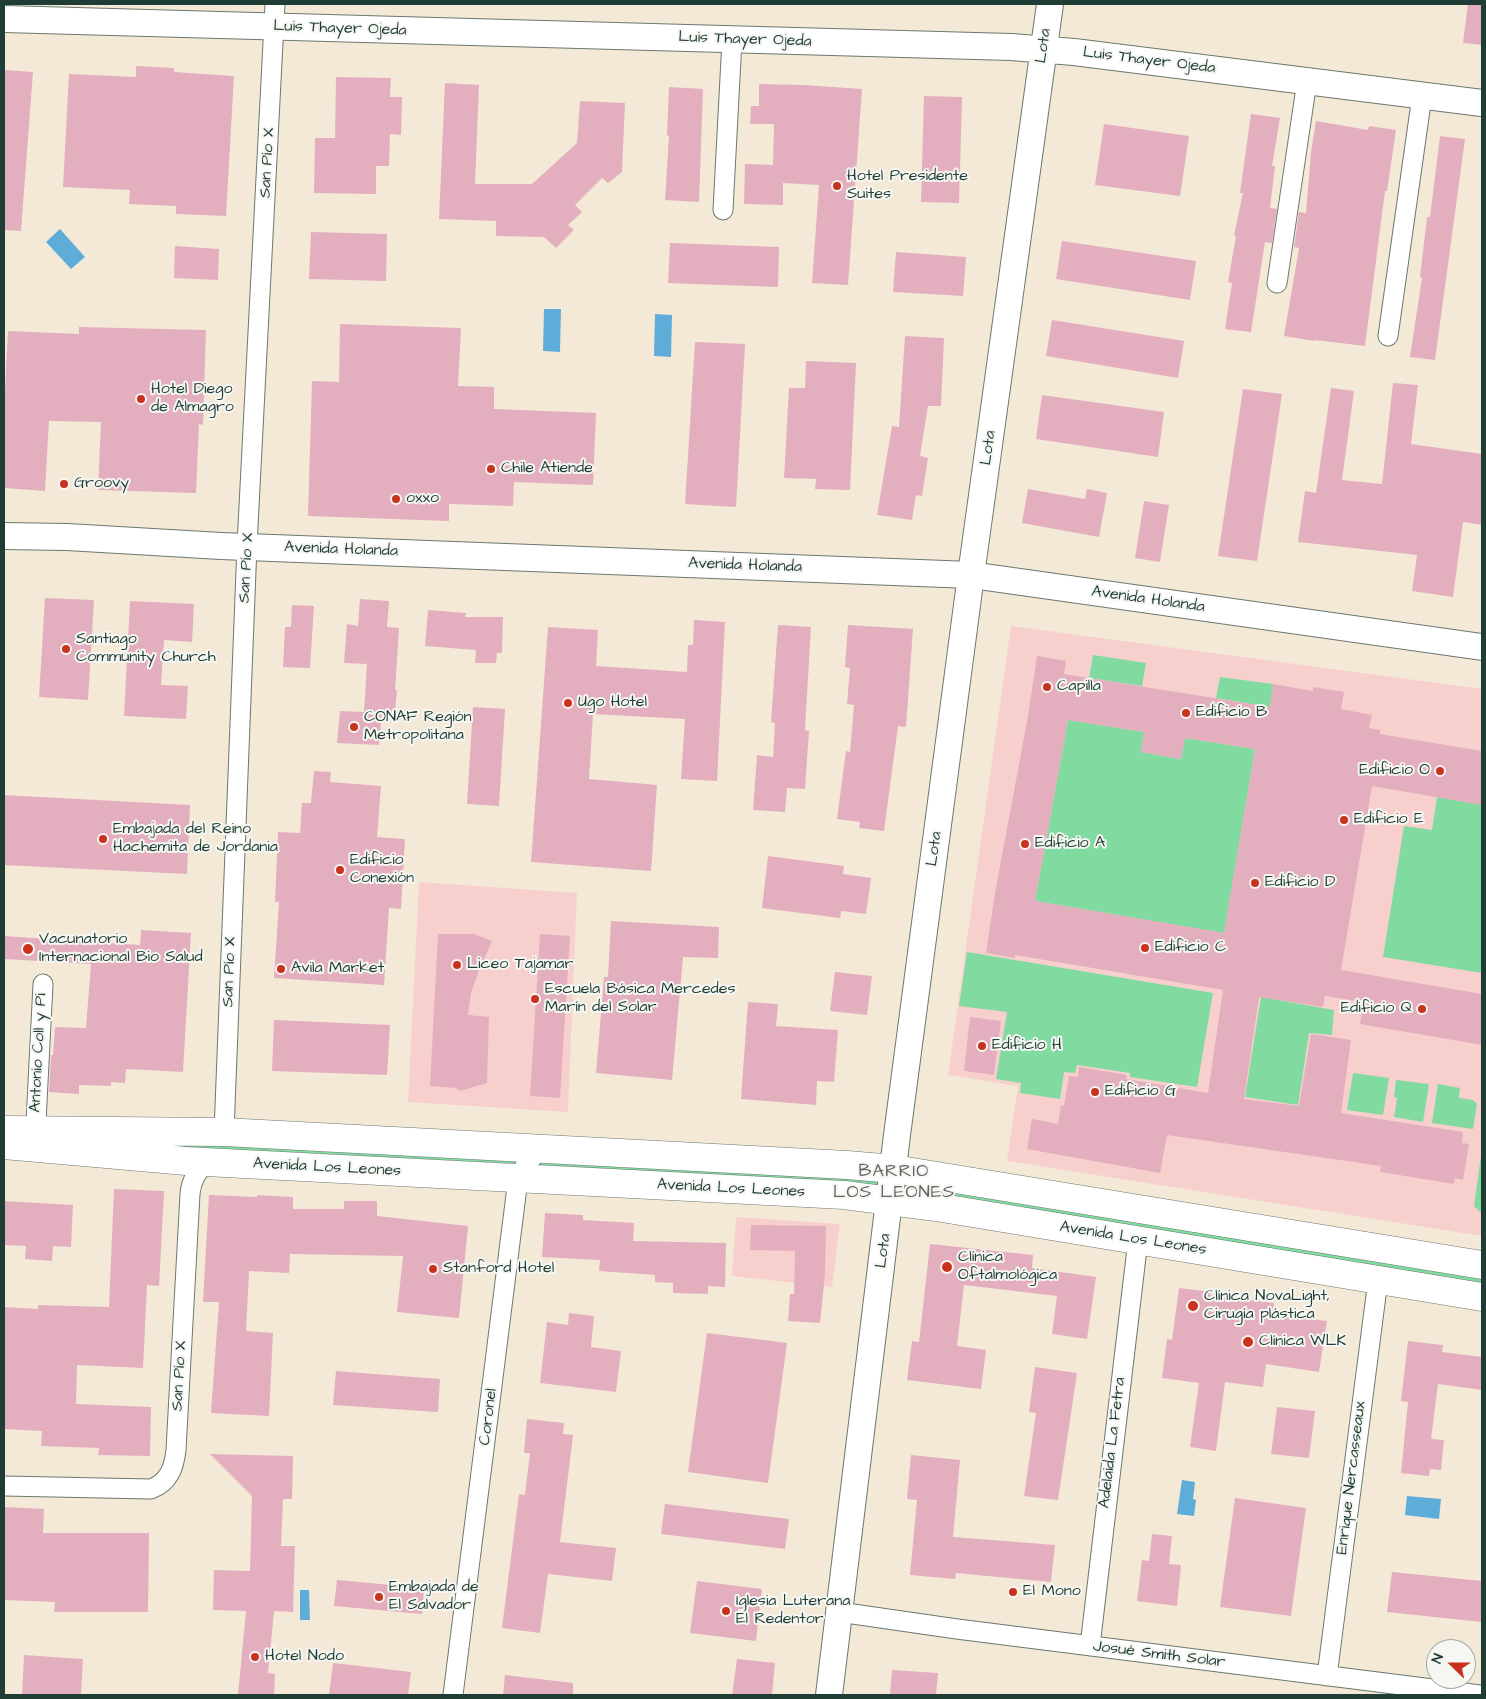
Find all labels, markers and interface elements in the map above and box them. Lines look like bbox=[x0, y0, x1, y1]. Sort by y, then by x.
street label: Luis Thayer Ojeda bbox=[273, 17, 407, 41]
street label: Lota bbox=[1032, 27, 1056, 65]
street label: Luis Thayer Ojeda bbox=[678, 28, 812, 52]
street label: Luis Thayer Ojeda bbox=[1082, 43, 1216, 79]
street label: San Pío X bbox=[257, 127, 279, 199]
place label: Hotel Presidente Suites bbox=[847, 167, 968, 205]
marker: Hotel Presidente Suites bbox=[831, 180, 843, 192]
place label: Hotel Diego de Almagro bbox=[151, 380, 234, 418]
marker: Hotel Diego de Almagro bbox=[135, 393, 147, 405]
street label: Lota bbox=[977, 429, 1001, 467]
place label: Chile Atiende bbox=[501, 459, 593, 479]
marker: Chile Atiende bbox=[485, 463, 497, 475]
place label: Groovy bbox=[74, 474, 129, 494]
marker: Groovy bbox=[58, 478, 70, 490]
place label: oxxo bbox=[406, 489, 439, 509]
marker: oxxo bbox=[390, 493, 402, 505]
street label: San Pío X bbox=[236, 532, 258, 604]
street label: Avenida Holanda bbox=[284, 538, 398, 562]
street label: Avenida Holanda bbox=[688, 554, 802, 578]
street label: Avenida Holanda bbox=[1090, 583, 1206, 617]
place label: Santiago Community Church bbox=[76, 630, 216, 668]
marker: Santiago Community Church bbox=[60, 643, 72, 655]
place label: Capilla bbox=[1057, 677, 1101, 697]
marker: Capilla bbox=[1041, 681, 1053, 693]
place label: Ugo Hotel bbox=[578, 693, 647, 713]
marker: Ugo Hotel bbox=[562, 697, 574, 709]
place label: Edificio B bbox=[1196, 703, 1267, 723]
marker: Edificio B bbox=[1180, 707, 1192, 719]
place label: CONAF Región Metropolitana bbox=[364, 708, 472, 746]
marker: CONAF Región Metropolitana bbox=[348, 721, 360, 733]
place label: Edificio O bbox=[1359, 761, 1430, 781]
marker: Edificio O bbox=[1434, 765, 1446, 777]
place label: Edificio E bbox=[1354, 810, 1423, 830]
marker: Edificio E bbox=[1338, 814, 1350, 826]
place label: Embajada del Reino Hachemita de Jordania bbox=[113, 820, 278, 858]
street label: Lota bbox=[923, 830, 947, 868]
marker: Embajada del Reino Hachemita de Jordania bbox=[97, 833, 109, 845]
place label: Edificio A bbox=[1035, 834, 1105, 854]
marker: Edificio A bbox=[1019, 838, 1031, 850]
place label: Edificio Conexión bbox=[350, 851, 414, 889]
marker: Edificio Conexión bbox=[334, 864, 346, 876]
place label: Edificio D bbox=[1265, 873, 1335, 893]
marker: Edificio D bbox=[1249, 877, 1261, 889]
place label: Vacunatorio Internacional Bio Salud bbox=[39, 930, 203, 968]
street label: San Pío X bbox=[219, 936, 241, 1008]
place label: Edificio C bbox=[1155, 938, 1226, 958]
marker: Vacunatorio Internacional Bio Salud bbox=[21, 942, 35, 956]
marker: Edificio C bbox=[1139, 942, 1151, 954]
place label: Liceo Tajamar bbox=[467, 955, 573, 975]
place label: Avila Market bbox=[291, 959, 384, 979]
marker: Liceo Tajamar bbox=[451, 959, 463, 971]
marker: Avila Market bbox=[275, 963, 287, 975]
place label: Escuela Básica Mercedes Marín del Solar bbox=[545, 980, 736, 1018]
street label: Antonio Coll y Pi bbox=[26, 993, 52, 1113]
marker: Escuela Básica Mercedes Marín del Solar bbox=[529, 993, 541, 1005]
place label: Edificio Q bbox=[1341, 999, 1412, 1019]
marker: Edificio Q bbox=[1416, 1003, 1428, 1015]
place label: Edificio H bbox=[992, 1036, 1062, 1056]
marker: Edificio H bbox=[976, 1040, 988, 1052]
place label: Edificio G bbox=[1105, 1082, 1176, 1102]
marker: Edificio G bbox=[1089, 1086, 1101, 1098]
street label: Avenida Los Leones bbox=[252, 1155, 402, 1181]
district label: BARRIO LOS LEONES bbox=[832, 1161, 956, 1204]
street label: Avenida Los Leones bbox=[656, 1176, 806, 1202]
street label: Avenida Los Leones bbox=[1058, 1218, 1208, 1260]
street label: Lota bbox=[872, 1233, 896, 1269]
place label: Clínica Oftalmológica bbox=[958, 1248, 1057, 1286]
place label: Stanford Hotel bbox=[443, 1259, 554, 1279]
marker: Clínica Oftalmológica bbox=[940, 1260, 954, 1274]
marker: Stanford Hotel bbox=[427, 1263, 439, 1275]
place label: Clínica NovaLight, Cirugía plástica bbox=[1204, 1287, 1330, 1325]
marker: Clínica NovaLight, Cirugía plástica bbox=[1186, 1299, 1200, 1313]
place label: Clínica WLK bbox=[1259, 1332, 1346, 1352]
marker: Clínica WLK bbox=[1241, 1335, 1255, 1349]
street label: San Pío X bbox=[169, 1340, 191, 1412]
street label: Adelaida La Fetra bbox=[1095, 1376, 1131, 1510]
street label: Coronel bbox=[476, 1387, 502, 1447]
street label: Enrique Nercasseaux bbox=[1333, 1400, 1371, 1556]
place label: Embajada de El Salvador bbox=[389, 1578, 479, 1616]
place label: El Mono bbox=[1023, 1582, 1081, 1602]
marker: El Mono bbox=[1007, 1586, 1019, 1598]
marker: Embajada de El Salvador bbox=[373, 1591, 385, 1603]
place label: Iglesia Luterana El Redentor bbox=[736, 1592, 850, 1630]
marker: Iglesia Luterana El Redentor bbox=[720, 1605, 732, 1617]
street label: Josué Smith Solar bbox=[1092, 1637, 1226, 1673]
north arrow bbox=[1426, 1639, 1476, 1689]
place label: Hotel Nodo bbox=[265, 1647, 344, 1667]
marker: Hotel Nodo bbox=[249, 1651, 261, 1663]
text: N bbox=[1427, 1651, 1449, 1667]

